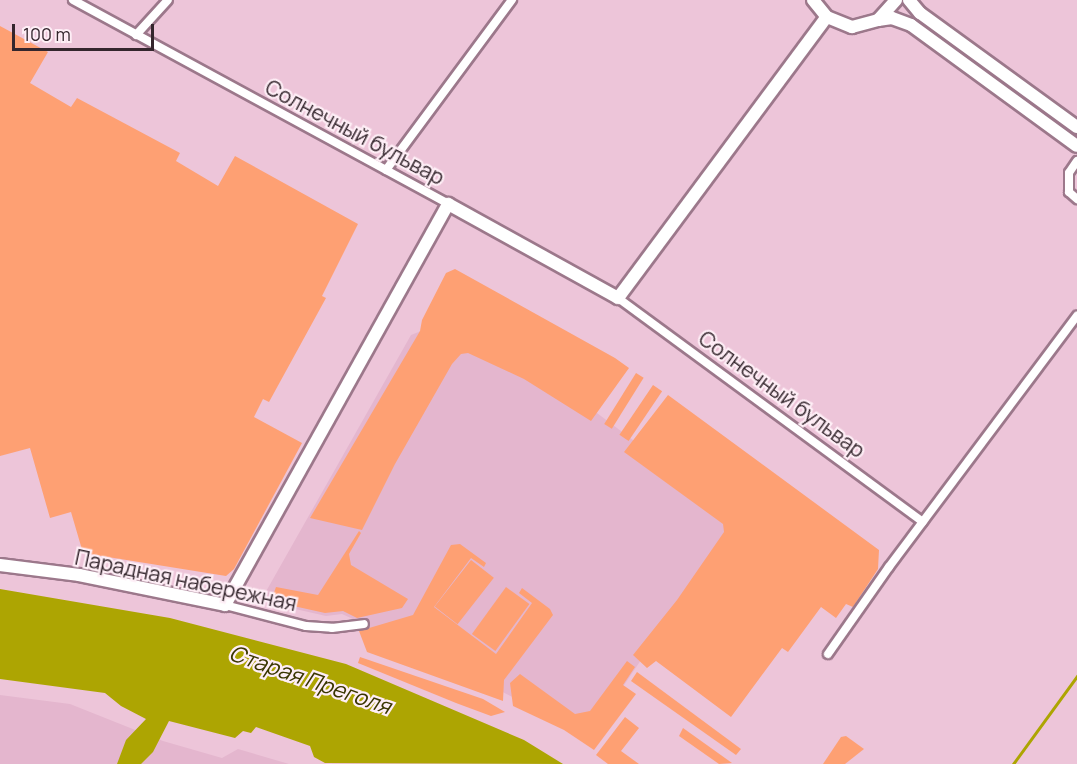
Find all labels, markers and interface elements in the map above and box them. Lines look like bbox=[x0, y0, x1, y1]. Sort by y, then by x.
scale bar bbox=[15, 12, 158, 50]
text: 100 m bbox=[23, 22, 71, 46]
street label: Солнечный бульвар bbox=[261, 74, 449, 190]
street label: Солнечный бульвар bbox=[694, 325, 870, 463]
street label: Парадная набережная bbox=[73, 544, 299, 616]
water label: Старая Преголя bbox=[226, 640, 394, 720]

